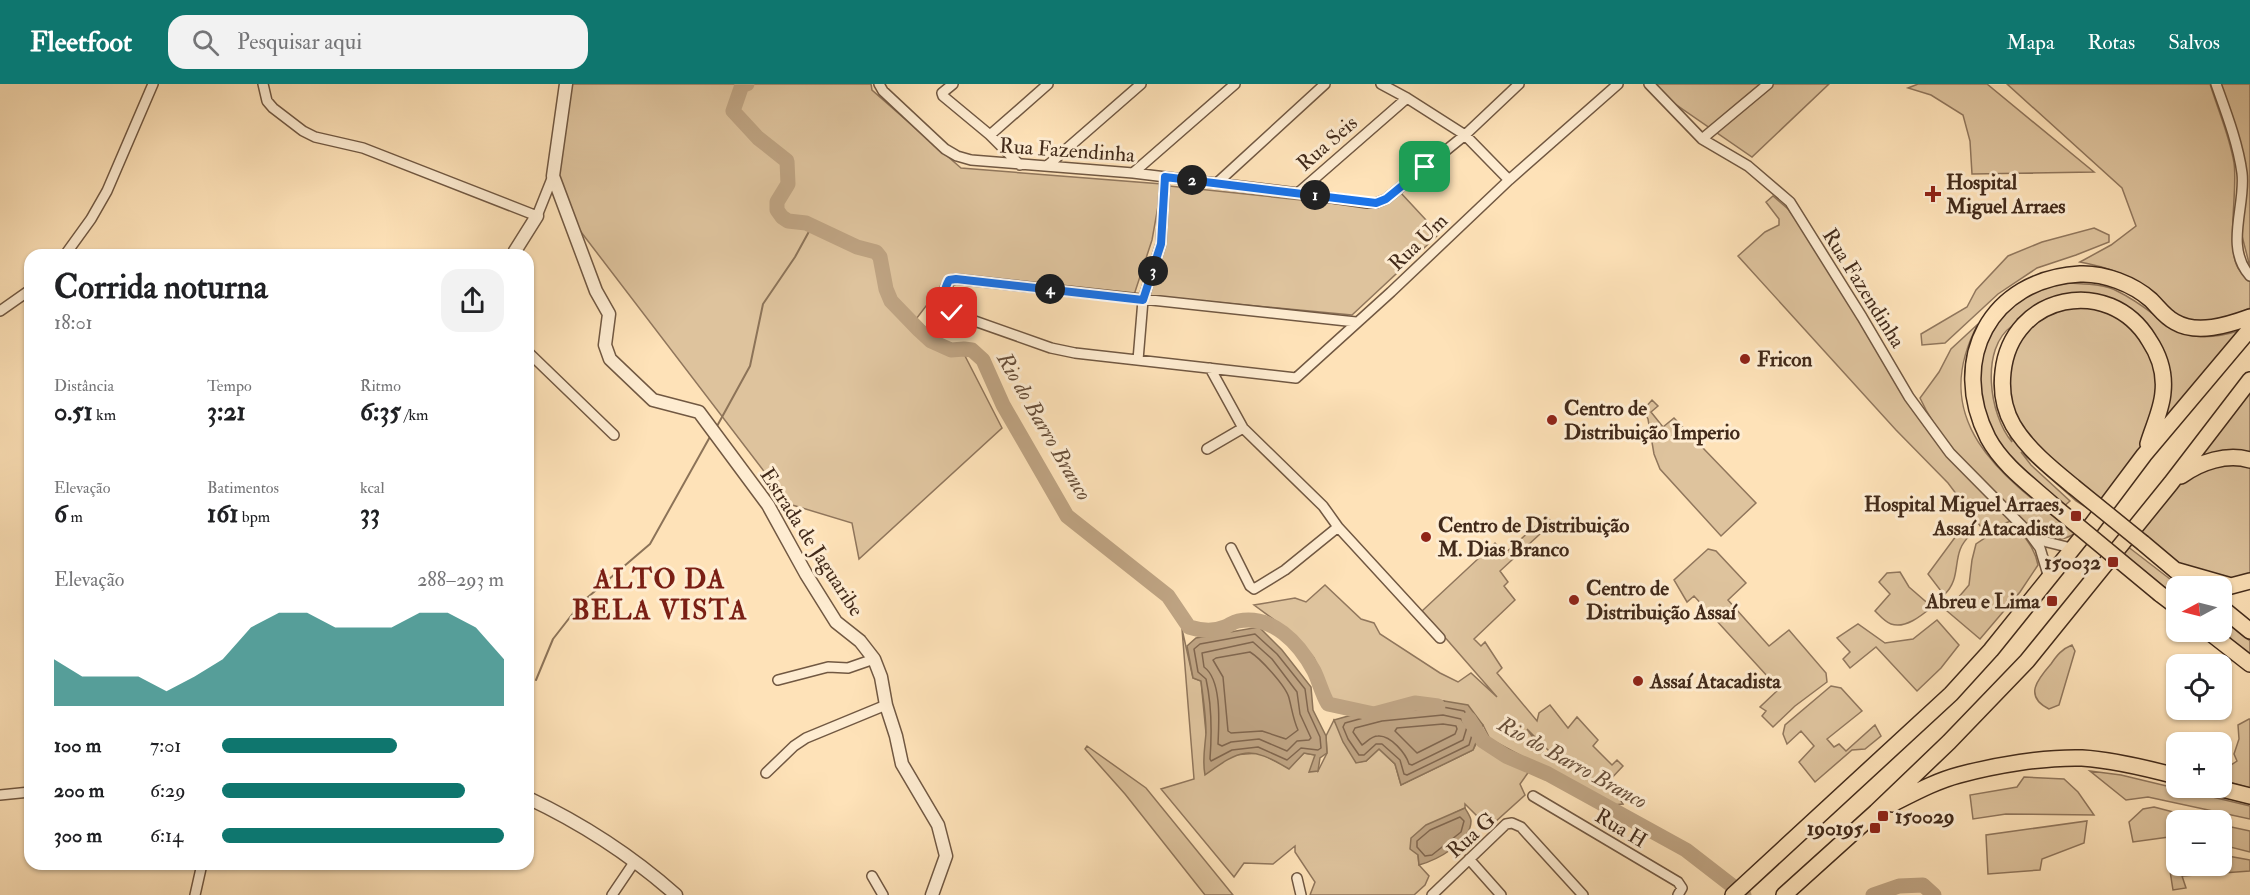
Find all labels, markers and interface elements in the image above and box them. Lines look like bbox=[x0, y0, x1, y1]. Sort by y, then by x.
search box bbox=[168, 15, 588, 69]
text: Fleetfoot bbox=[30, 25, 132, 60]
icon: search bbox=[189, 26, 222, 59]
text: Pesquisar aqui bbox=[237, 28, 362, 56]
text: Mapa bbox=[2007, 29, 2055, 56]
text: Rotas bbox=[2088, 29, 2135, 56]
text: Salvos bbox=[2168, 29, 2220, 56]
street label: Rua Seis bbox=[1291, 110, 1363, 177]
street label: Rua Fazendinha bbox=[998, 132, 1136, 169]
pin bbox=[1399, 141, 1450, 192]
icon: arrive bbox=[1408, 150, 1441, 183]
pin: 2 bbox=[1177, 165, 1207, 195]
place label: Hospital Miguel Arraes bbox=[1945, 169, 2065, 220]
text: 2 bbox=[1188, 170, 1196, 190]
pin: 1 bbox=[1300, 180, 1330, 210]
text: 1 bbox=[1312, 185, 1318, 205]
marker: Hospital Miguel Arraes bbox=[1924, 185, 1942, 203]
street label: Rua Um bbox=[1383, 208, 1454, 277]
street label: Rua Fazendinha bbox=[1816, 223, 1911, 353]
pin: 3 bbox=[1138, 256, 1168, 286]
text: 3 bbox=[1150, 261, 1156, 281]
text: Corrida noturna bbox=[54, 267, 268, 308]
button: share bbox=[441, 269, 504, 332]
pin: 4 bbox=[1035, 274, 1065, 304]
text: 4 bbox=[1046, 279, 1054, 299]
pin bbox=[926, 287, 977, 338]
icon: check bbox=[935, 296, 968, 329]
text: 18:01 bbox=[54, 310, 93, 335]
water label: Rio do Barro Branco bbox=[990, 346, 1098, 506]
place label: Fricon bbox=[1757, 346, 1812, 373]
marker: Fricon bbox=[1738, 352, 1752, 366]
text: Distância bbox=[54, 376, 114, 396]
text: Tempo bbox=[207, 376, 252, 396]
text: Ritmo bbox=[360, 376, 401, 396]
place label: Centro de Distribuição Imperio bbox=[1564, 395, 1740, 446]
text: 0.51 bbox=[54, 396, 93, 428]
text: 3:21 bbox=[207, 396, 246, 428]
text: 6:35 bbox=[360, 396, 401, 428]
text: km bbox=[93, 405, 116, 425]
text: /km bbox=[401, 405, 429, 425]
marker: Centro de Distribuição Imperio bbox=[1545, 413, 1559, 427]
street label: Estrada de Jaguaribe bbox=[754, 463, 870, 622]
text: Elevação bbox=[54, 478, 110, 498]
text: Batimentos bbox=[207, 478, 279, 498]
text: kcal bbox=[360, 478, 385, 498]
place label: Hospital Miguel Arraes, Assaí Atacadista bbox=[1864, 491, 2065, 542]
text: 6 bbox=[54, 498, 67, 530]
text: 161 bbox=[207, 498, 238, 530]
text: 33 bbox=[360, 498, 380, 530]
text: m bbox=[67, 507, 83, 527]
text: bpm bbox=[238, 507, 270, 527]
marker: Hospital Miguel Arraes, Assaí Atacadista bbox=[2069, 509, 2083, 523]
place label: Centro de Distribuição M. Dias Branco bbox=[1437, 512, 1629, 563]
marker: Centro de Distribuição M. Dias Branco bbox=[1419, 530, 1433, 544]
place label: 150032 bbox=[2044, 549, 2101, 576]
marker: 150032 bbox=[2106, 555, 2120, 569]
district label: ALTO DA BELA VISTA bbox=[572, 563, 748, 627]
text: Elevação bbox=[54, 567, 124, 592]
text: 288–293 m bbox=[417, 567, 504, 592]
place label: Centro de Distribuição Assaí bbox=[1586, 575, 1739, 626]
north arrow bbox=[2166, 576, 2232, 642]
map controls bbox=[2166, 576, 2232, 876]
place label: Abreu e Lima bbox=[1925, 588, 2041, 615]
marker: Centro de Distribuição Assaí bbox=[1567, 593, 1581, 607]
marker: Abreu e Lima bbox=[2045, 594, 2059, 608]
button: locate bbox=[2166, 654, 2232, 720]
place label: Assaí Atacadista bbox=[1649, 668, 1782, 695]
marker: Assaí Atacadista bbox=[1631, 674, 1645, 688]
water label: Rio do Barro Branco bbox=[1492, 710, 1652, 816]
button: + bbox=[2166, 732, 2232, 798]
text: 100 m bbox=[54, 733, 101, 758]
text: 7:01 bbox=[150, 733, 181, 758]
text: 200 m bbox=[54, 778, 104, 803]
text: 6:29 bbox=[150, 778, 185, 803]
street label: Rua H bbox=[1590, 802, 1652, 854]
place label: 150029 bbox=[1895, 803, 1954, 830]
street label: Rua G bbox=[1441, 806, 1501, 864]
marker: 150029 bbox=[1876, 809, 1890, 823]
button: − bbox=[2166, 810, 2232, 876]
place label: 190195 bbox=[1807, 815, 1864, 842]
marker: 190195 bbox=[1868, 821, 1882, 835]
text: 300 m bbox=[54, 823, 102, 848]
text: 6:14 bbox=[150, 823, 183, 848]

